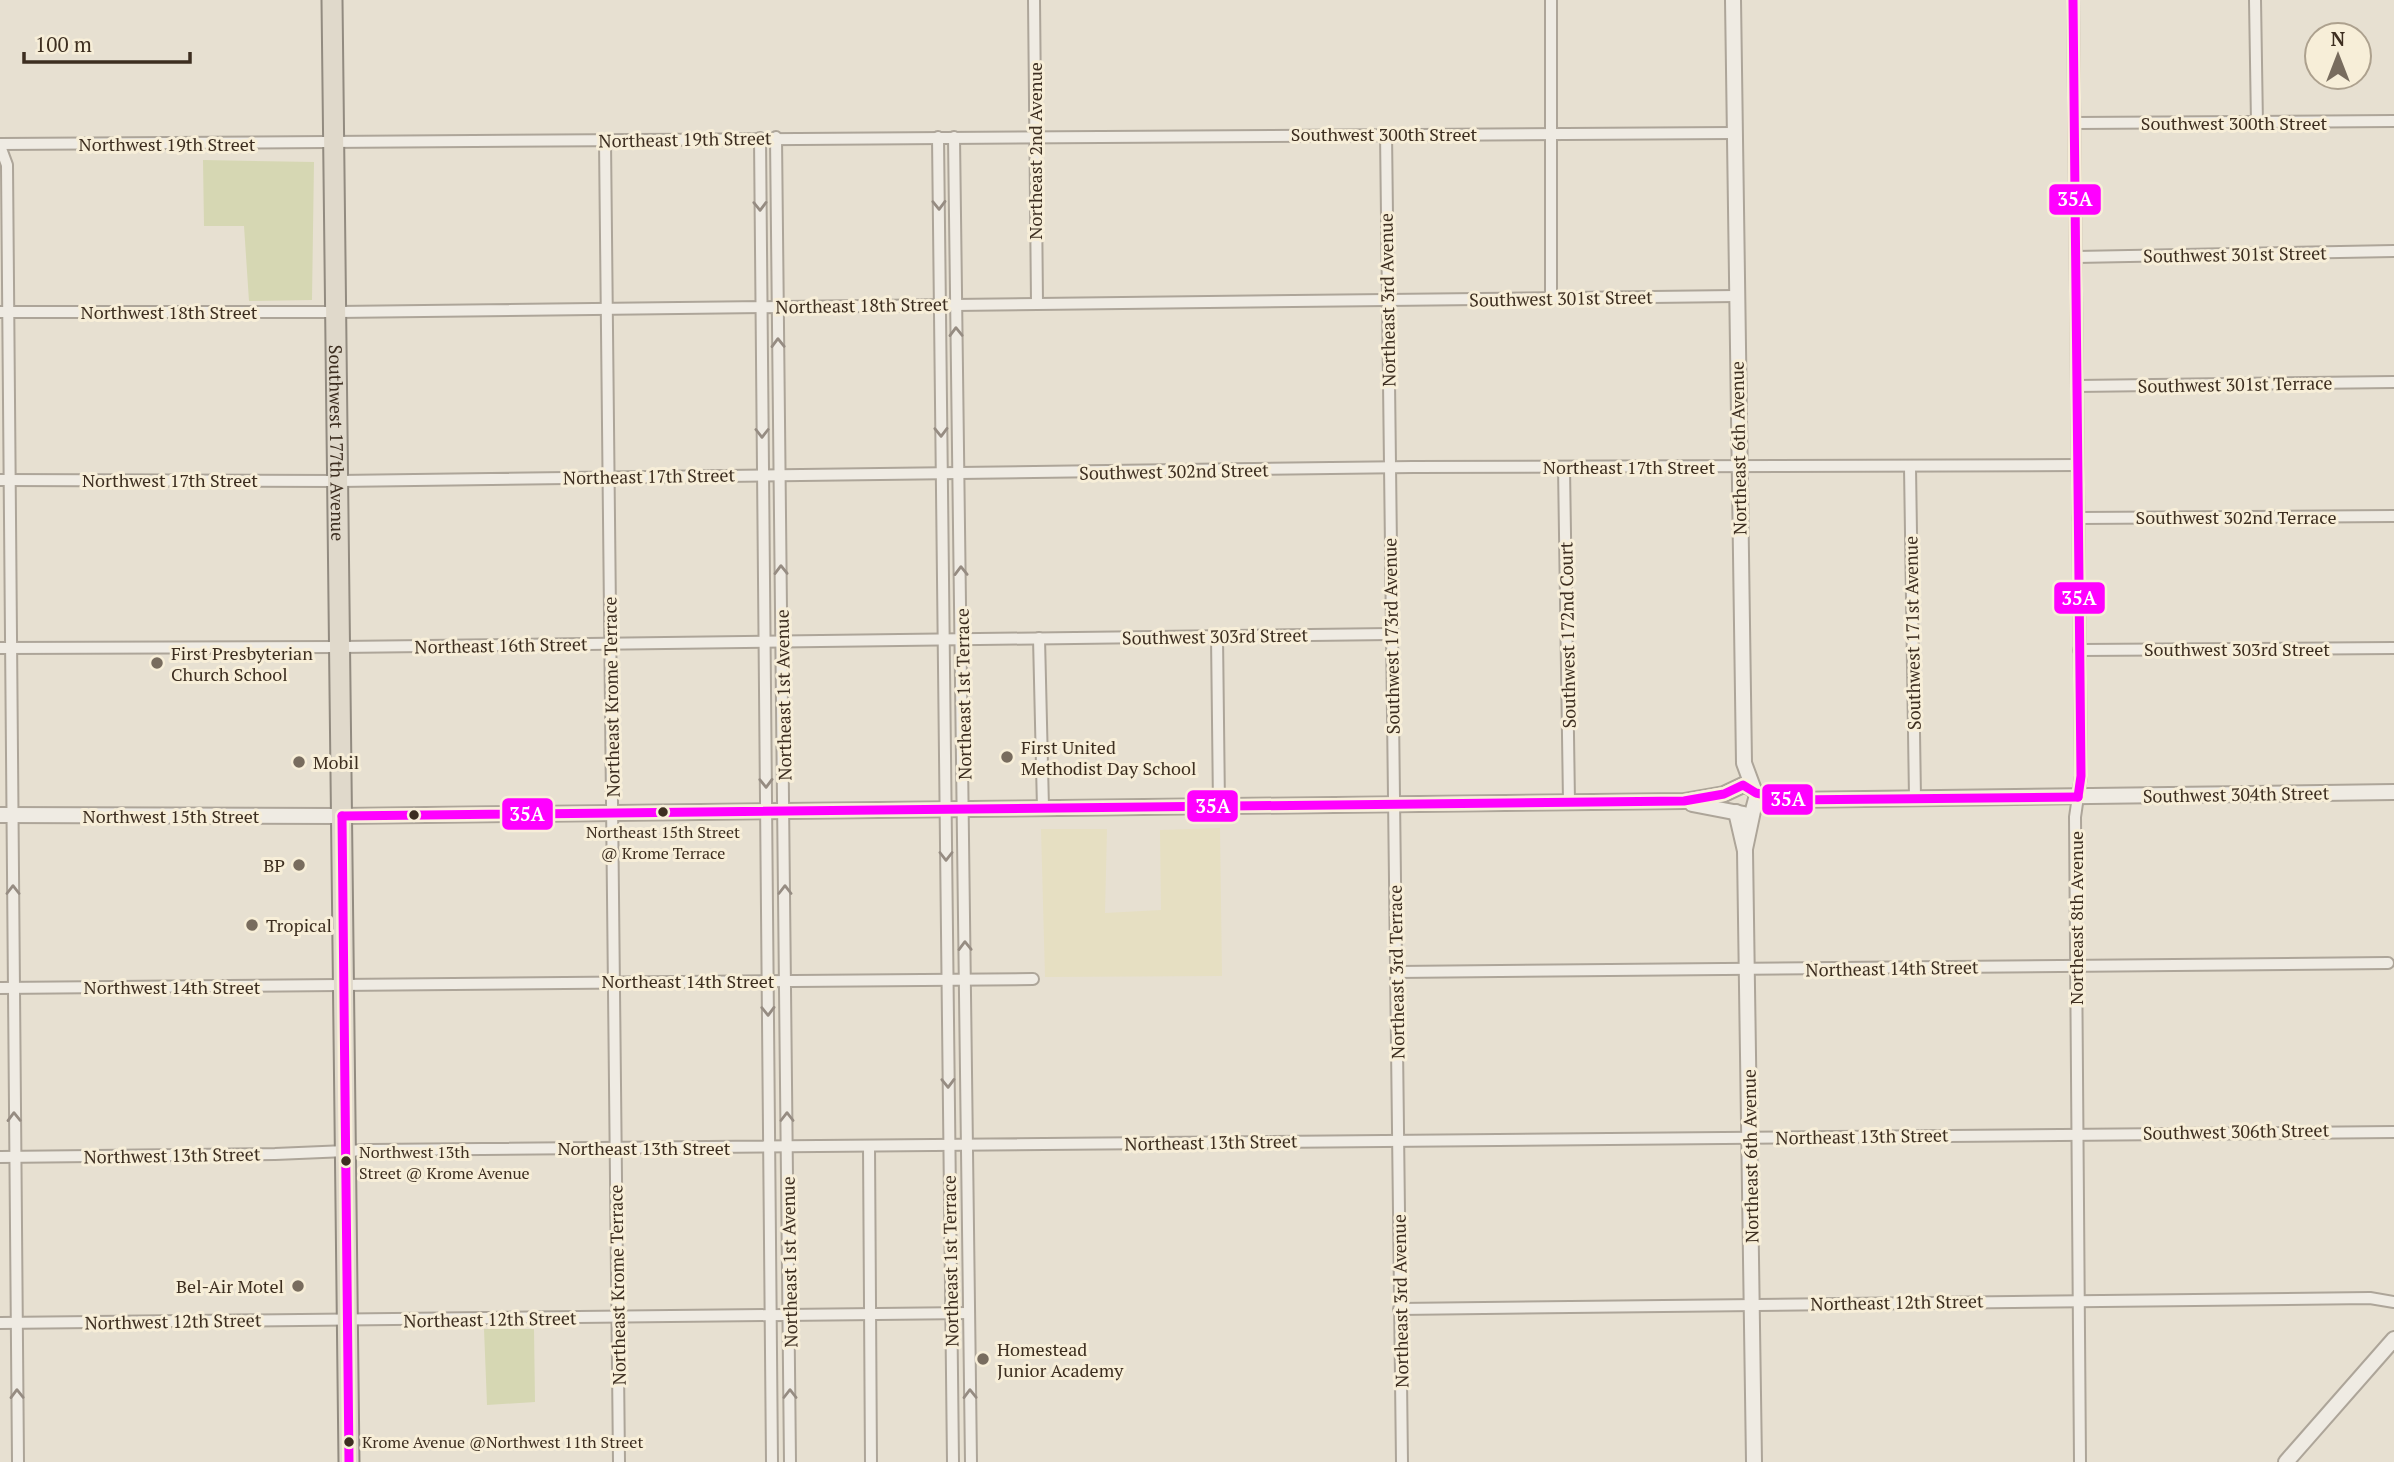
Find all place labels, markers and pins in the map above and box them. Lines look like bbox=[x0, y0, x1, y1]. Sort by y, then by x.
place label: First Presbyterian Church School bbox=[171, 641, 313, 686]
marker: First Presbyterian Church School bbox=[149, 655, 165, 671]
place label: First United Methodist Day School bbox=[1021, 735, 1196, 780]
marker: First United Methodist Day School bbox=[999, 749, 1015, 765]
place label: Mobil bbox=[313, 750, 359, 774]
marker: Mobil bbox=[291, 754, 307, 770]
marker: Northeast 15th Street @ Krome Terrace bbox=[656, 805, 670, 819]
unlabelled marker bbox=[407, 808, 421, 822]
place label: Northeast 15th Street @ Krome Terrace bbox=[586, 821, 740, 864]
place label: BP bbox=[263, 853, 285, 877]
marker: BP bbox=[291, 857, 307, 873]
place label: Tropical bbox=[266, 913, 332, 937]
marker: Tropical bbox=[244, 917, 260, 933]
place label: Northwest 13th Street @ Krome Avenue bbox=[359, 1141, 530, 1184]
marker: Northwest 13th Street @ Krome Avenue bbox=[339, 1154, 353, 1168]
place label: Bel-Air Motel bbox=[176, 1274, 284, 1298]
marker: Bel-Air Motel bbox=[290, 1278, 306, 1294]
place label: Homestead Junior Academy bbox=[997, 1337, 1124, 1382]
marker: Homestead Junior Academy bbox=[975, 1351, 991, 1367]
place label: Krome Avenue @Northwest 11th Street bbox=[362, 1431, 643, 1453]
marker: Krome Avenue @Northwest 11th Street bbox=[342, 1435, 356, 1449]

